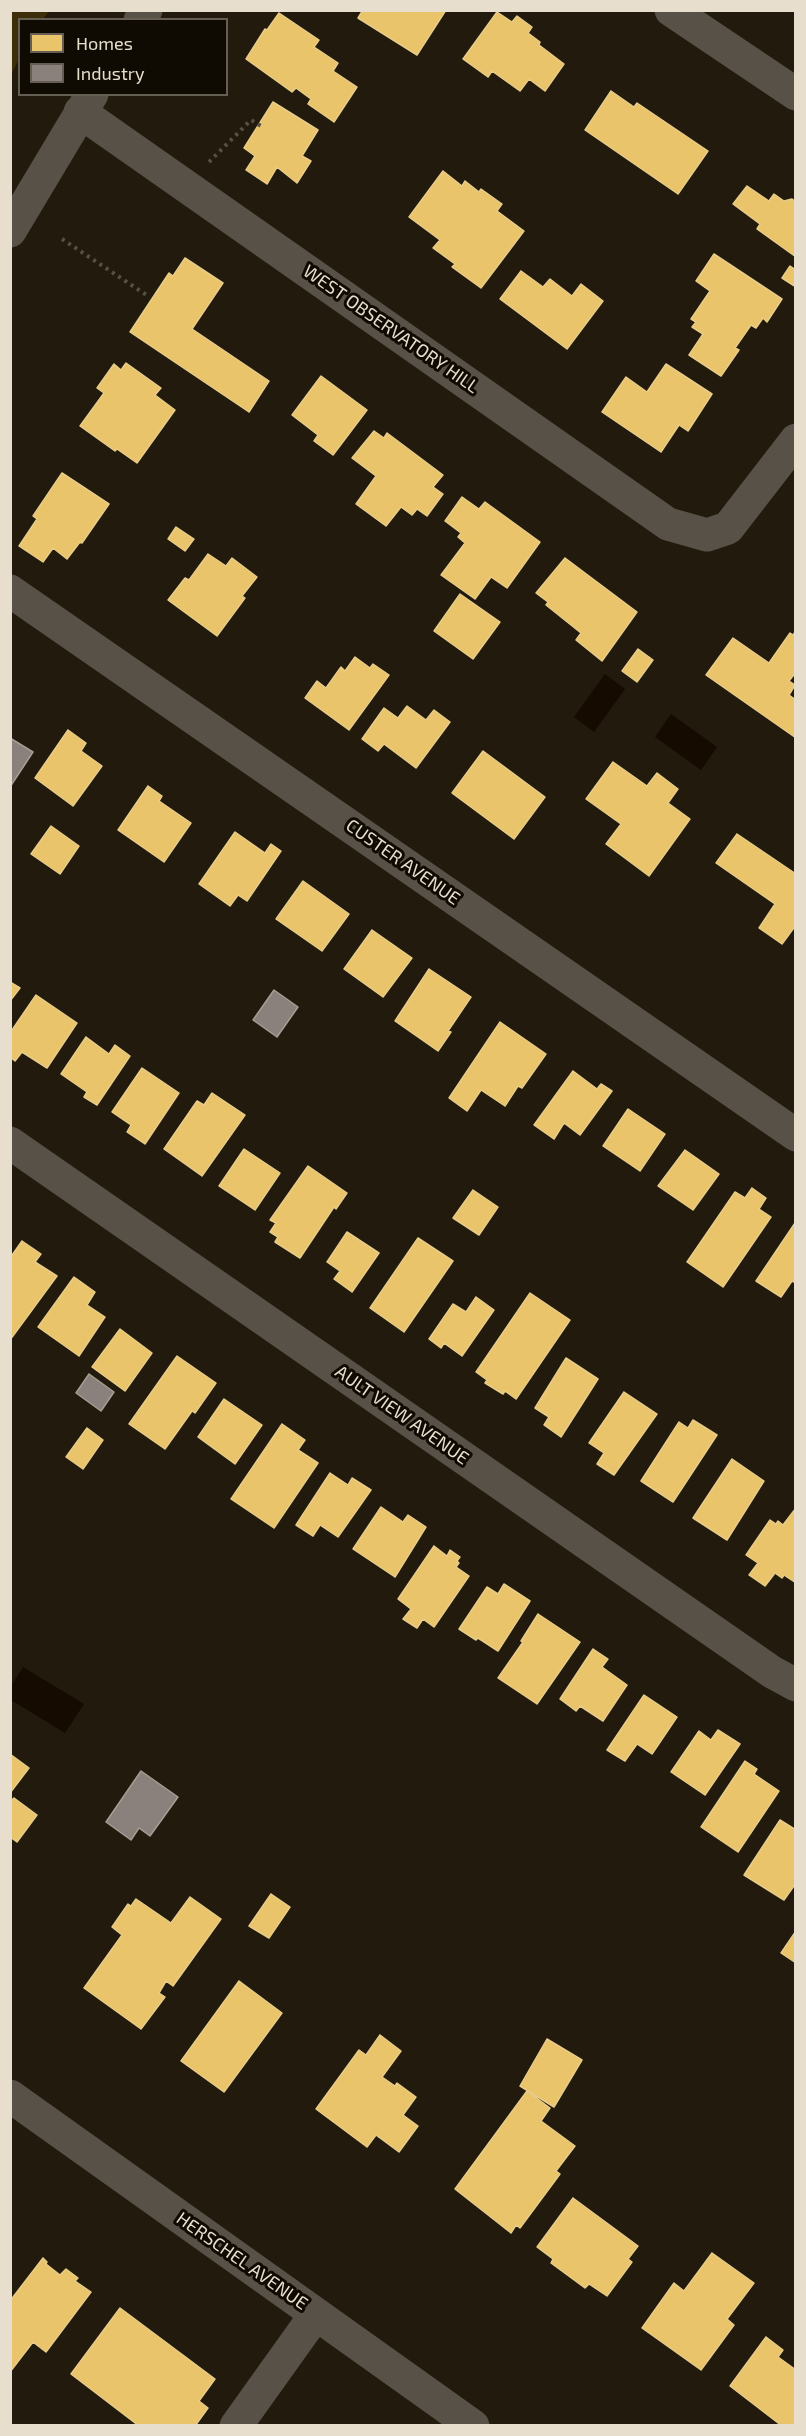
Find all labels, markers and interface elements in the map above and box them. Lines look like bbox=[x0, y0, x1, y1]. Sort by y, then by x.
legend bbox=[18, 18, 228, 96]
text: Homes bbox=[76, 32, 133, 54]
text: Industry bbox=[76, 62, 145, 84]
street label: WEST OBSERVATORY HILL bbox=[299, 260, 483, 398]
street label: CUSTER AVENUE bbox=[342, 815, 464, 909]
street label: AULT VIEW AVENUE bbox=[331, 1361, 473, 1469]
street label: HERSCHEL AVENUE bbox=[172, 2208, 312, 2314]

